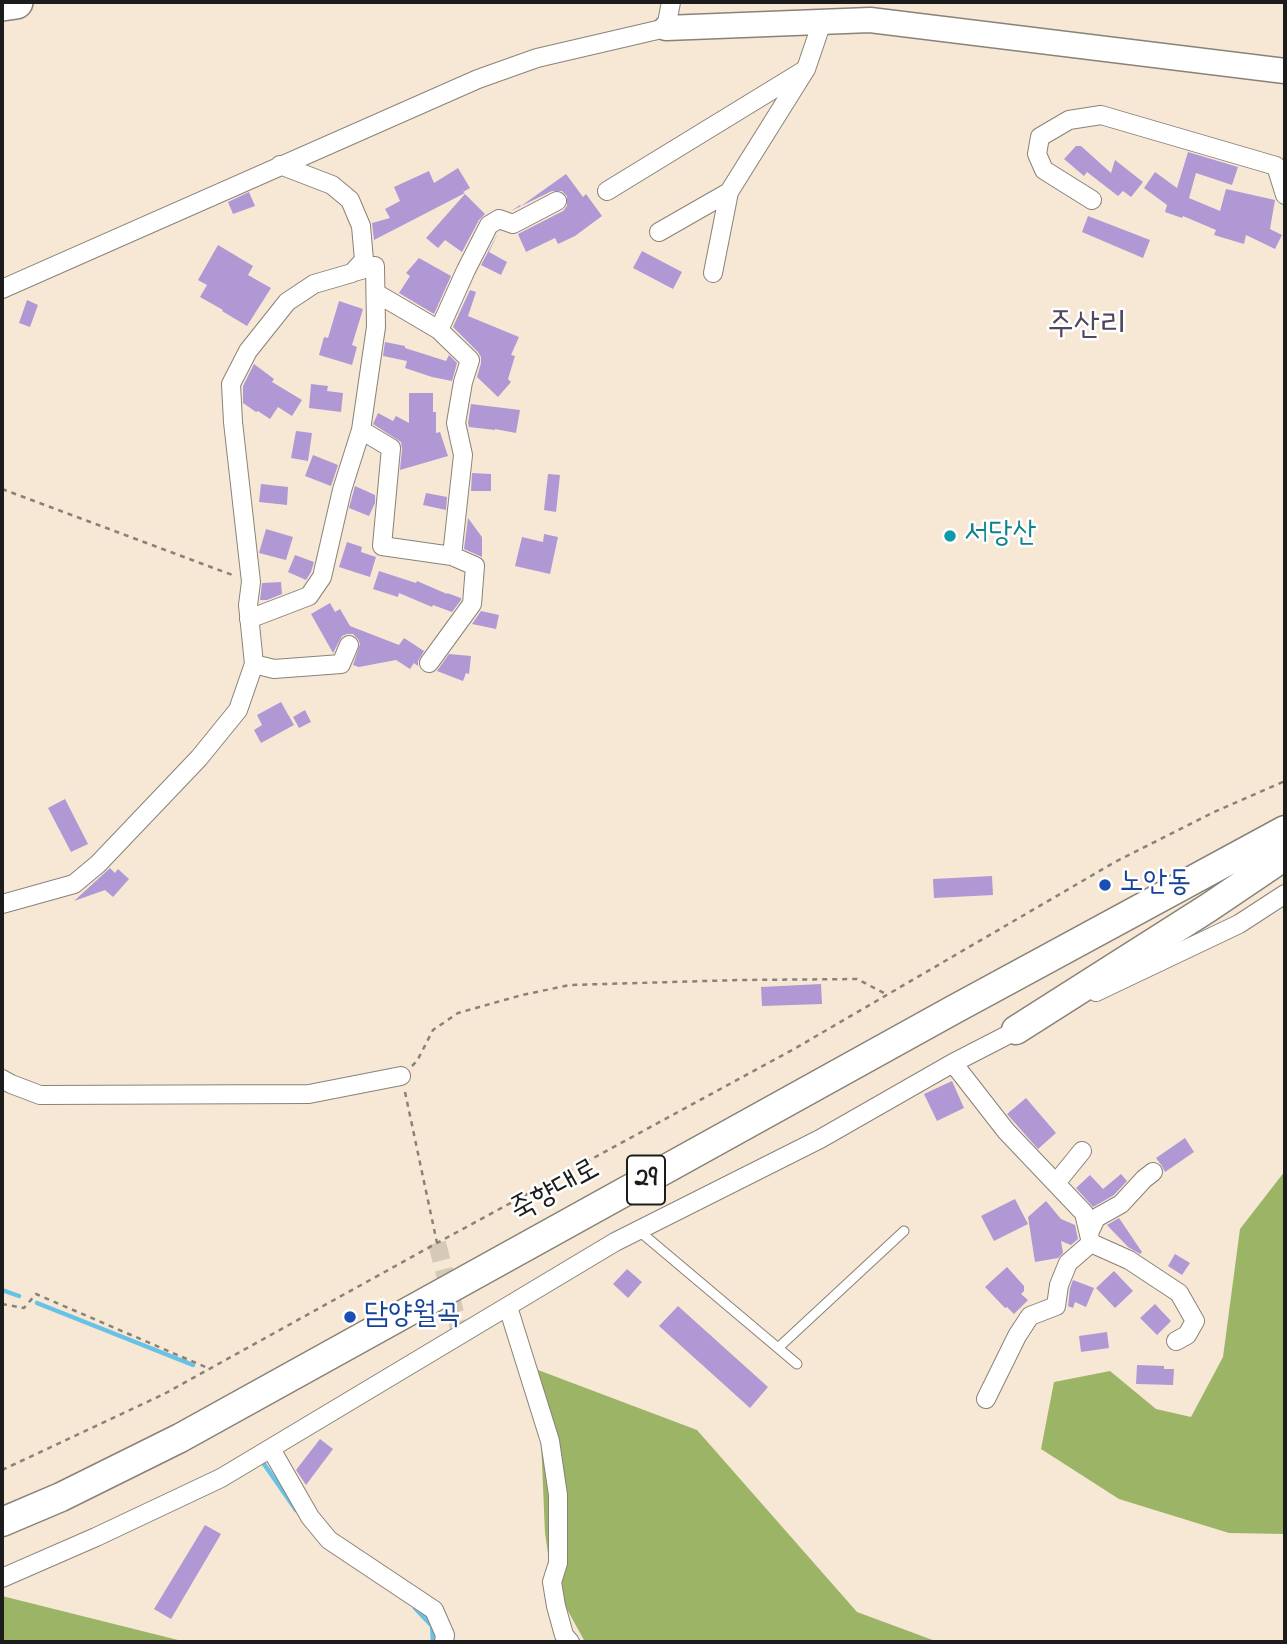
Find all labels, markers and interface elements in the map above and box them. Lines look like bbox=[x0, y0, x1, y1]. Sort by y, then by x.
district label: 주산리 bbox=[1047, 309, 1127, 349]
place label: 서당산 bbox=[964, 518, 1036, 554]
marker: 서당산 bbox=[942, 528, 958, 544]
place label: 노안동 bbox=[1119, 867, 1191, 903]
marker: 노안동 bbox=[1097, 877, 1113, 893]
street label: 죽향대로 bbox=[505, 1153, 607, 1231]
road number: 29 bbox=[627, 1156, 665, 1204]
place label: 담양월곡 bbox=[364, 1299, 461, 1335]
marker: 담양월곡 bbox=[342, 1309, 358, 1325]

